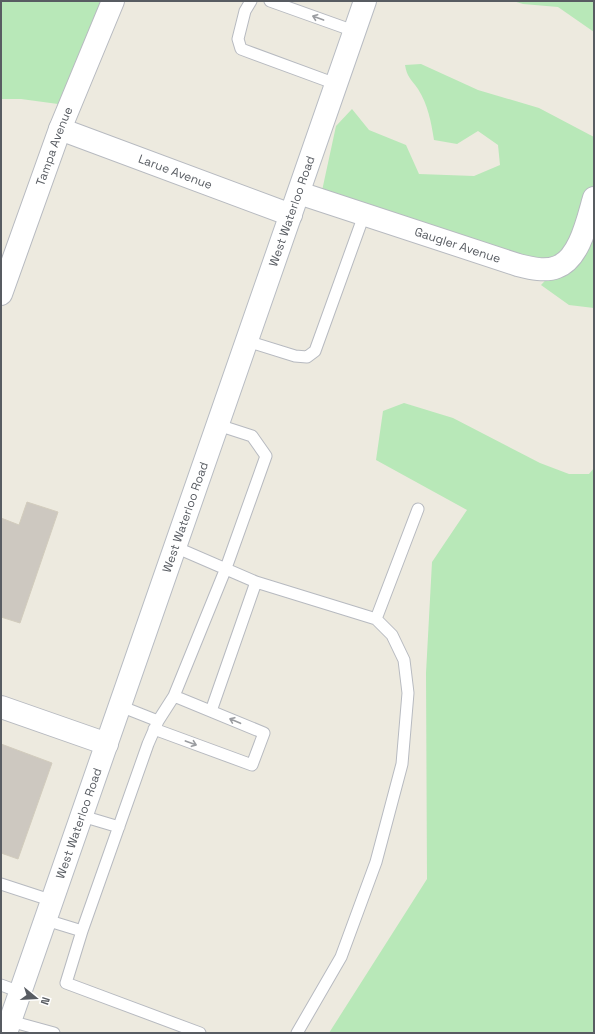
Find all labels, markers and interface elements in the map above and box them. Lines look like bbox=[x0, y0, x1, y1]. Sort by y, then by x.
one-way arrow bbox=[311, 14, 324, 21]
street label: Tampa Avenue bbox=[32, 104, 76, 188]
street label: Larue Avenue bbox=[136, 151, 215, 193]
street label: West Waterloo Road bbox=[265, 154, 319, 269]
street label: Gaugler Avenue bbox=[413, 224, 503, 267]
street label: West Waterloo Road bbox=[159, 460, 212, 575]
one-way arrow bbox=[229, 717, 241, 724]
one-way arrow bbox=[185, 739, 197, 747]
street label: West Waterloo Road bbox=[52, 766, 106, 881]
north arrow bbox=[16, 978, 56, 1018]
text: N bbox=[38, 995, 53, 1007]

